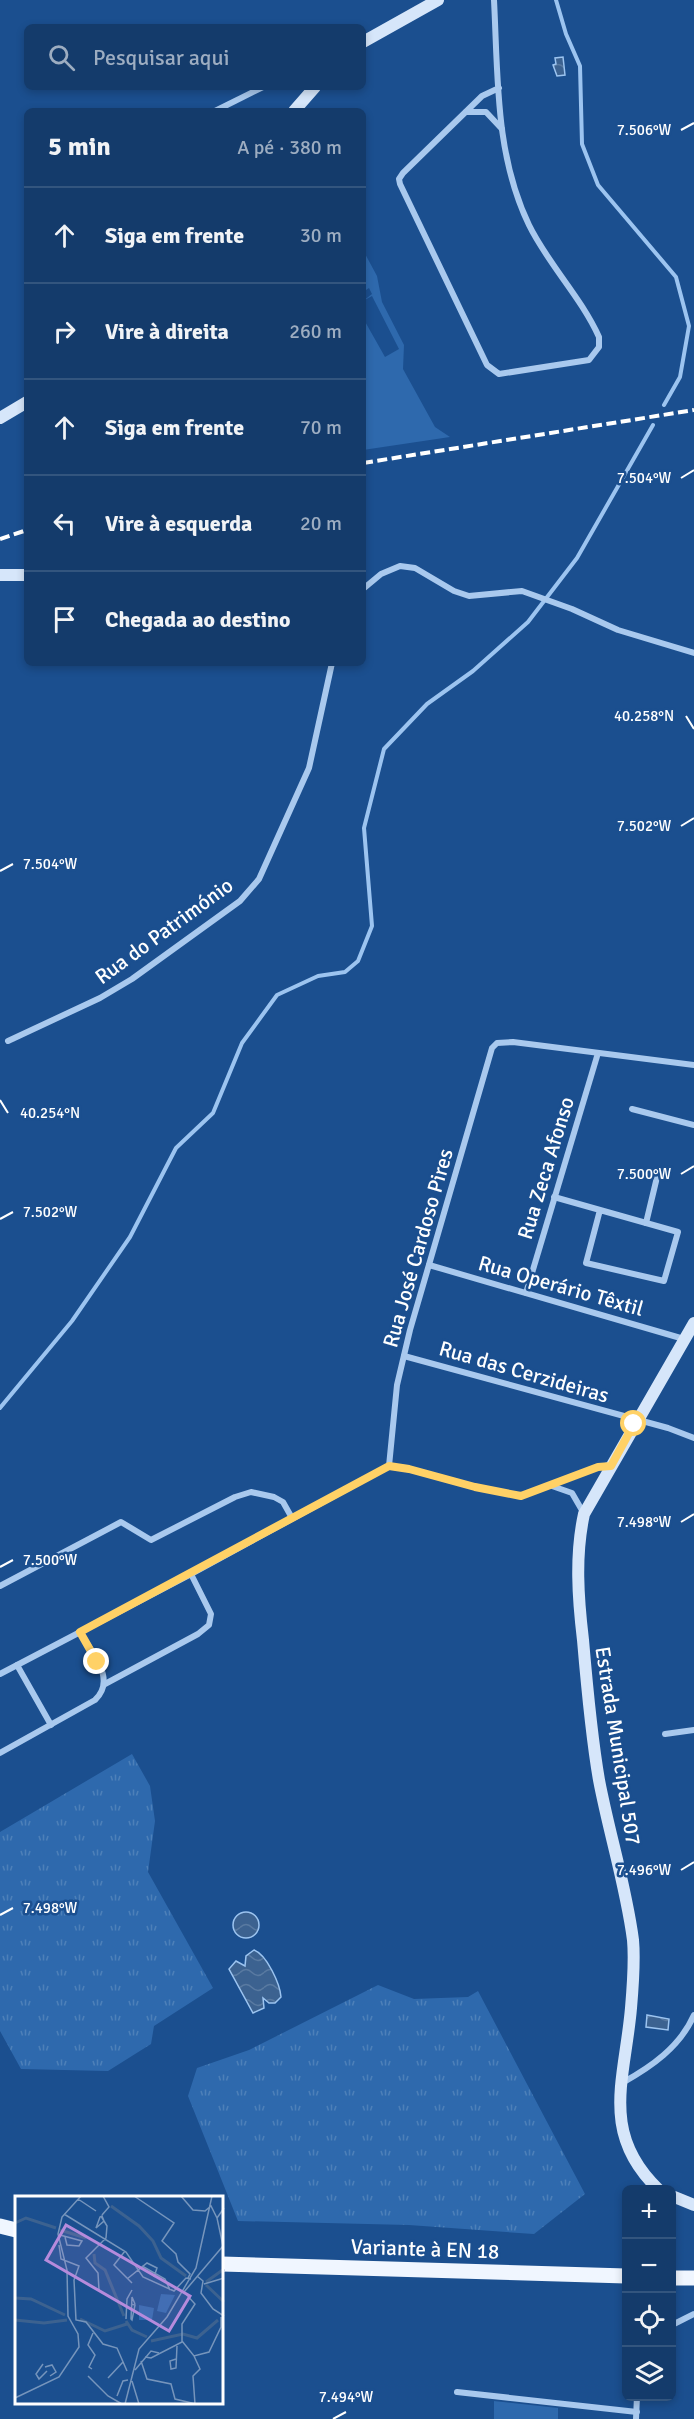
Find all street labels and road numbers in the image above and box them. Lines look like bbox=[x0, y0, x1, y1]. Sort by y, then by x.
street label: Rua do Património bbox=[90, 872, 238, 990]
street label: Rua Zeca Afonso bbox=[512, 1094, 580, 1242]
street label: Rua José Cardoso Pires bbox=[377, 1146, 459, 1350]
street label: Rua Operário Têxtil bbox=[475, 1250, 647, 1322]
street label: Rua das Cerzideiras bbox=[436, 1335, 612, 1409]
street label: Estrada Municipal 507 bbox=[589, 1645, 647, 1847]
street label: Variante à EN 18 bbox=[350, 2233, 500, 2265]

